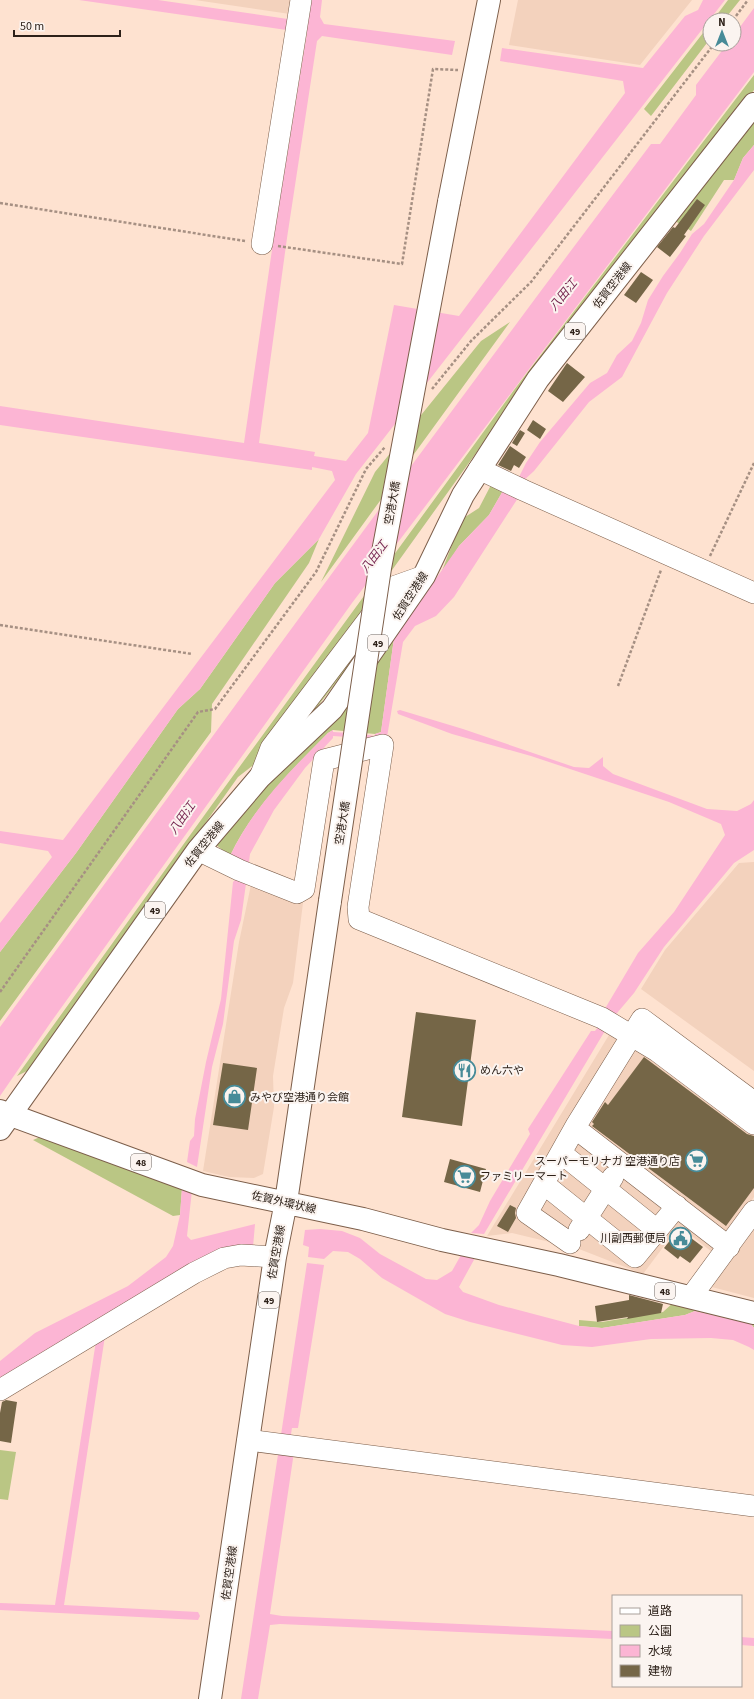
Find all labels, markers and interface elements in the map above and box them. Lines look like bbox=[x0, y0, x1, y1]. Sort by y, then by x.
scale bar bbox=[14, 12, 120, 38]
north arrow bbox=[702, 12, 742, 52]
text: N bbox=[718, 15, 726, 30]
text: 50 m bbox=[20, 18, 44, 35]
street label: 佐賀空港線 bbox=[590, 259, 635, 312]
water label: 八田江 bbox=[545, 274, 583, 315]
road number: 49 bbox=[565, 323, 585, 339]
street label: 空港大橋 bbox=[381, 480, 404, 526]
water label: 八田江 bbox=[357, 536, 393, 577]
street label: 佐賀空港線 bbox=[389, 569, 432, 623]
road number: 49 bbox=[368, 635, 388, 651]
water label: 八田江 bbox=[165, 797, 201, 838]
street label: 空港大橋 bbox=[332, 800, 353, 846]
street label: 佐賀空港線 bbox=[181, 818, 228, 870]
road number: 49 bbox=[145, 902, 165, 918]
restaurant icon: めん六や bbox=[451, 1057, 477, 1083]
place label: めん六や bbox=[480, 1063, 524, 1078]
shop icon: みやび空港通り会館 bbox=[222, 1084, 248, 1110]
place label: みやび空港通り会館 bbox=[250, 1090, 349, 1105]
supermarket icon: スーパーモリナガ 空港通り店 bbox=[683, 1148, 709, 1174]
road number: 48 bbox=[131, 1154, 151, 1170]
place label: スーパーモリナガ 空港通り店 bbox=[535, 1154, 680, 1169]
supermarket icon: ファミリーマート bbox=[452, 1163, 478, 1189]
place label: ファミリーマート bbox=[480, 1169, 568, 1184]
street label: 佐賀外環状線 bbox=[250, 1188, 318, 1217]
street label: 佐賀空港線 bbox=[264, 1224, 289, 1280]
public building icon: 川副西郵便局 bbox=[668, 1225, 694, 1251]
place label: 川副西郵便局 bbox=[600, 1231, 666, 1246]
road number: 48 bbox=[655, 1283, 675, 1299]
road number: 49 bbox=[259, 1292, 279, 1308]
street label: 佐賀空港線 bbox=[218, 1545, 241, 1601]
legend bbox=[612, 1595, 742, 1687]
text: 道路 bbox=[648, 1603, 672, 1620]
text: 公園 bbox=[648, 1623, 672, 1640]
text: 水域 bbox=[648, 1643, 672, 1660]
text: 建物 bbox=[648, 1663, 672, 1680]

